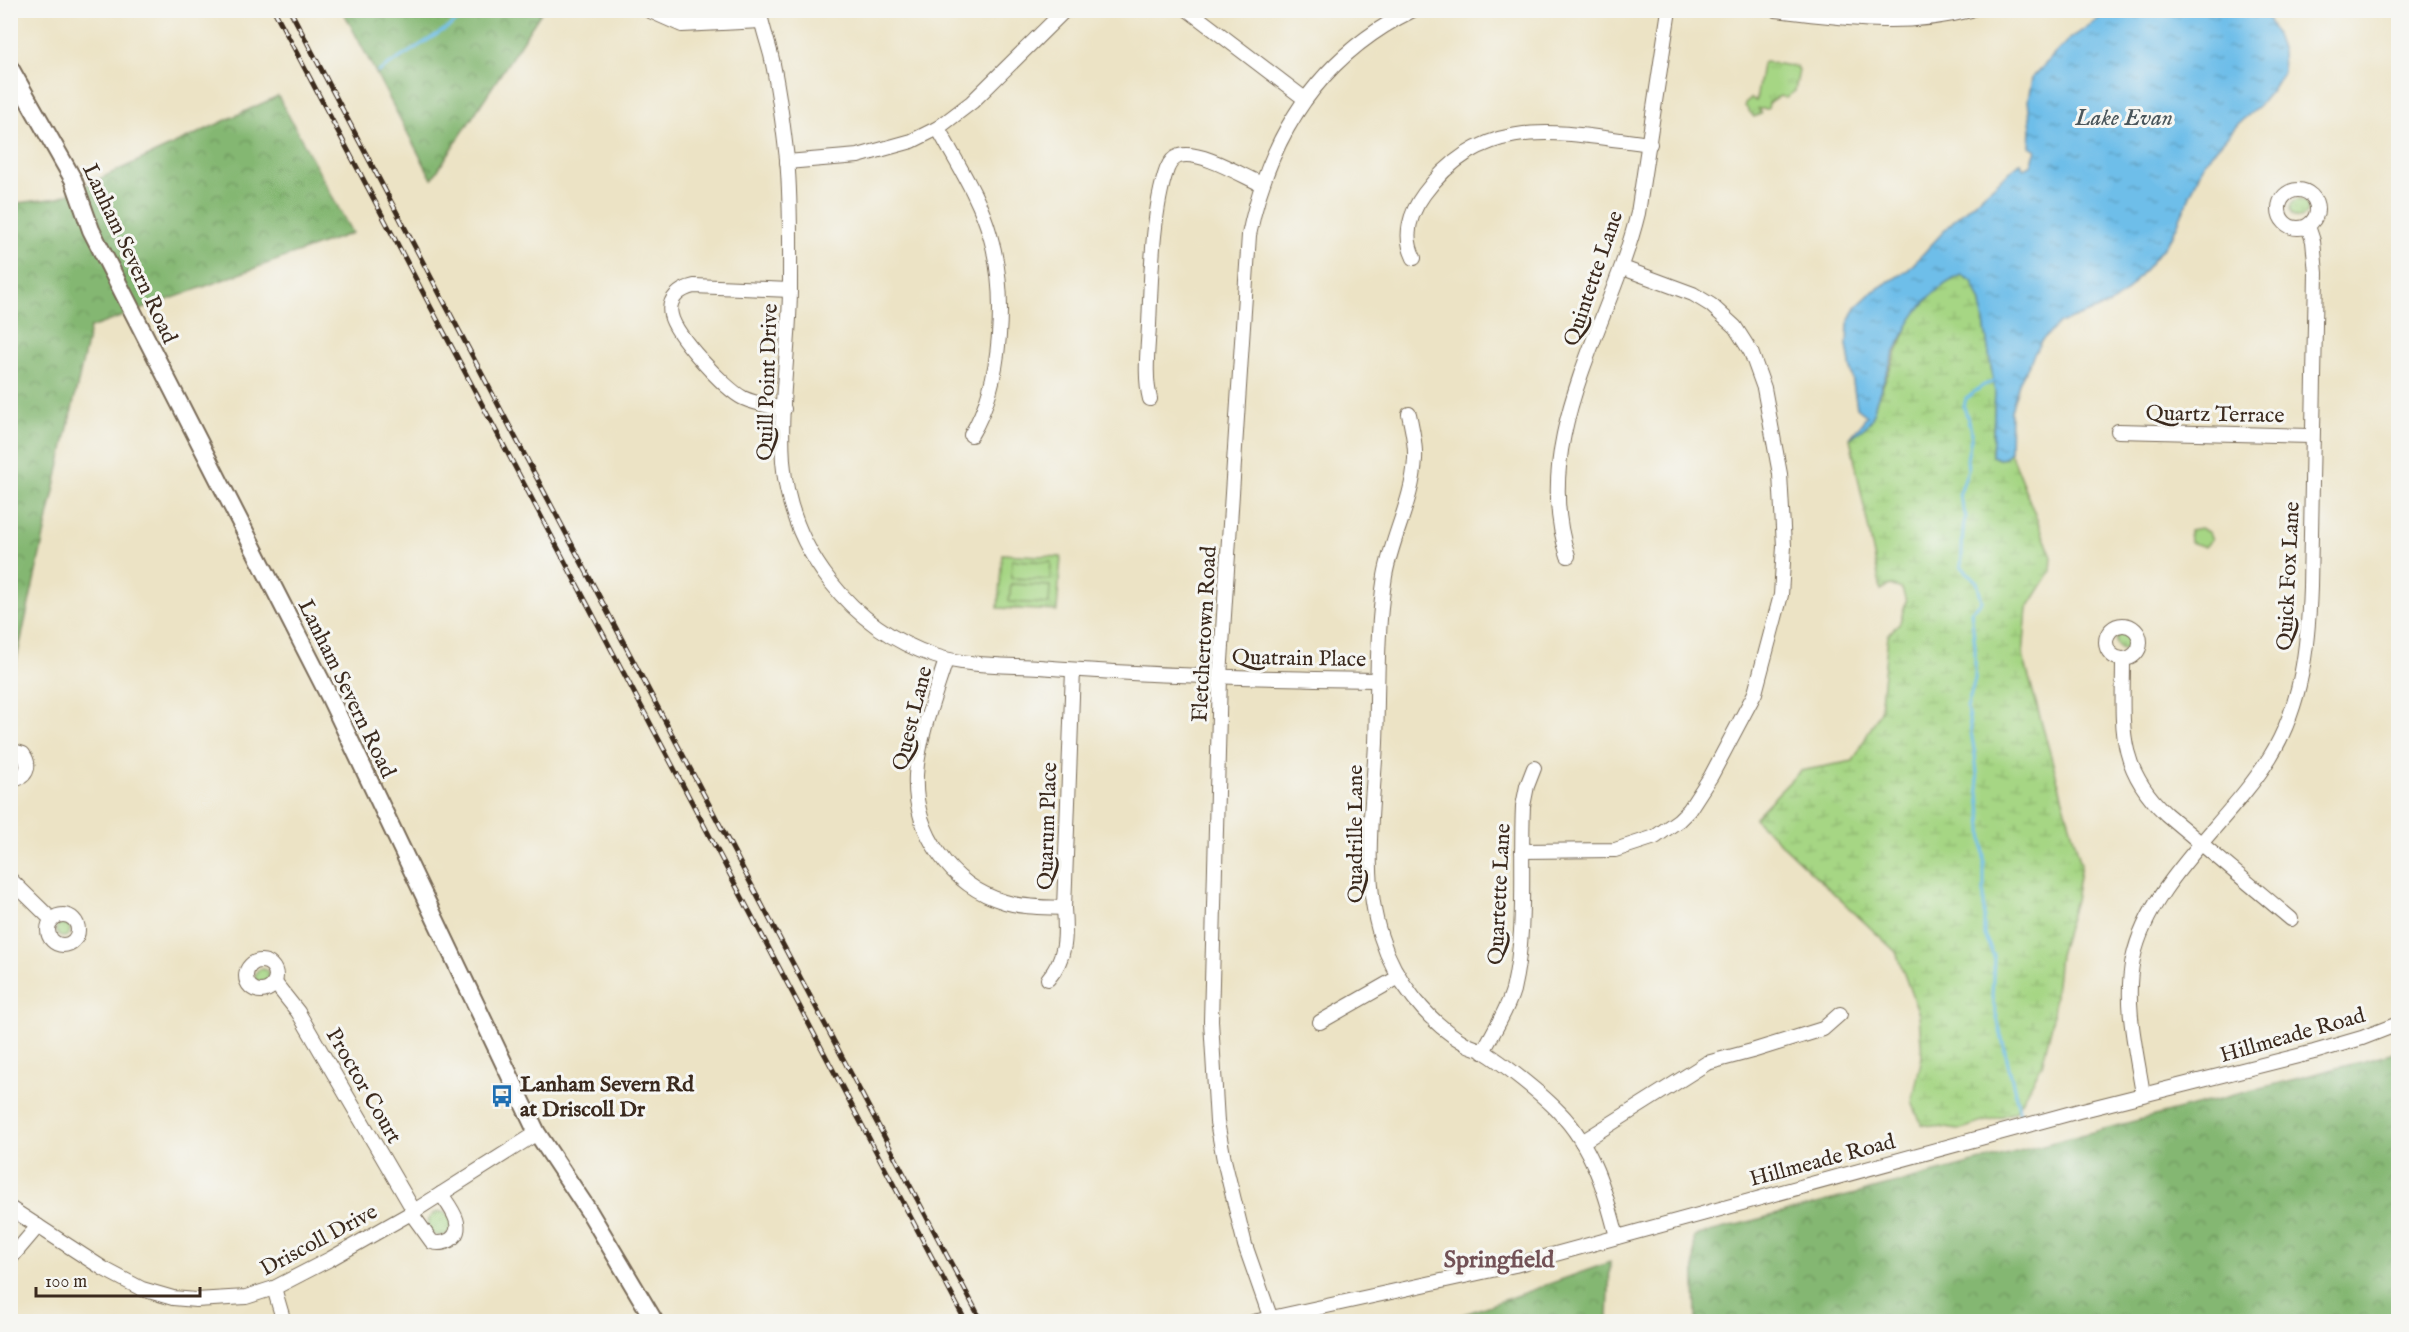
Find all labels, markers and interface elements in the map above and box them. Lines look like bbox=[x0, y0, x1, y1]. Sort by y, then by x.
water label: Lake Evan bbox=[2074, 103, 2173, 134]
street label: Lanham Severn Road bbox=[75, 159, 183, 349]
street label: Quintette Lane bbox=[1558, 207, 1630, 350]
street label: Quill Point Drive bbox=[751, 303, 785, 461]
street label: Quartz Terrace bbox=[2145, 400, 2285, 430]
street label: Quick Fox Lane bbox=[2271, 501, 2307, 651]
street label: Fletchertown Road bbox=[1186, 545, 1224, 723]
street label: Lanham Severn Road bbox=[291, 595, 402, 783]
street label: Quatrain Place bbox=[1232, 644, 1366, 674]
street label: Quest Lane bbox=[886, 663, 939, 774]
street label: Quarum Place bbox=[1032, 762, 1064, 891]
street label: Quadrille Lane bbox=[1342, 765, 1370, 903]
street label: Quartette Lane bbox=[1482, 823, 1518, 966]
street label: Hillmeade Road bbox=[2217, 1002, 2369, 1070]
street label: Proctor Court bbox=[319, 1023, 408, 1149]
place label: Lanham Severn Rd at Driscoll Dr bbox=[520, 1071, 695, 1124]
bus stop icon: Lanham Severn Rd at Driscoll Dr bbox=[489, 1083, 515, 1109]
street label: Hillmeade Road bbox=[1747, 1128, 1899, 1194]
street label: Driscoll Drive bbox=[256, 1198, 382, 1283]
district label: Springfield bbox=[1444, 1245, 1555, 1276]
scale bar bbox=[36, 1260, 200, 1298]
text: 100 m bbox=[45, 1271, 87, 1294]

